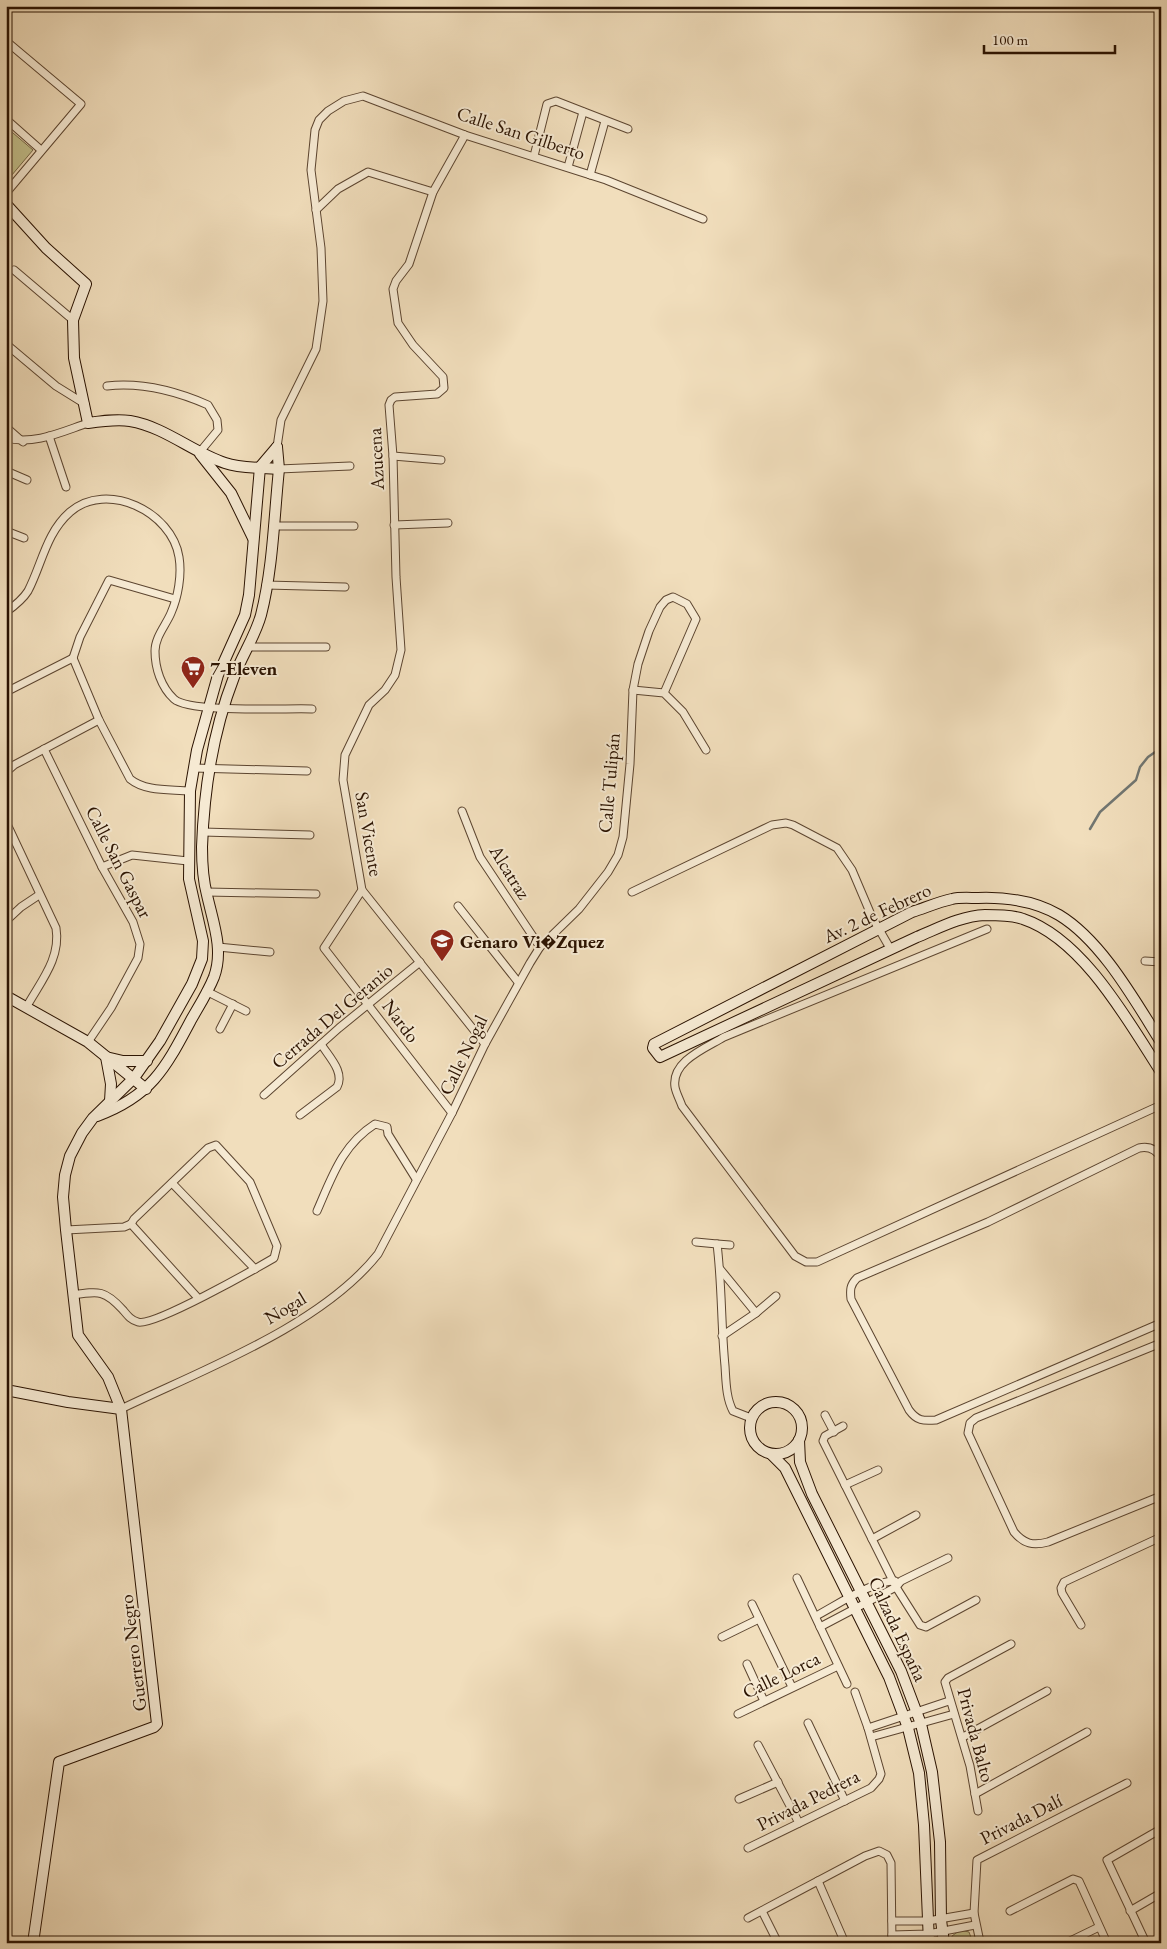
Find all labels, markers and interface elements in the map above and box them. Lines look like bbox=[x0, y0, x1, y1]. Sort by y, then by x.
scale bar bbox=[984, 22, 1116, 54]
text: 100 m bbox=[992, 30, 1029, 49]
street label: Calle San Gilberto bbox=[454, 100, 588, 166]
street label: Azucena bbox=[362, 427, 390, 492]
supermarket icon: 7-Eleven bbox=[180, 655, 206, 689]
place label: 7-Eleven bbox=[210, 656, 278, 681]
street label: Calle Tulipán bbox=[592, 732, 626, 834]
street label: San Vicente bbox=[349, 790, 389, 878]
street label: Calle San Gaspar bbox=[80, 802, 158, 923]
street label: Alcatraz bbox=[483, 839, 537, 905]
street label: Av. 2 de Febrero bbox=[818, 877, 935, 949]
school or university icon: Genaro Vi�Zquez bbox=[429, 928, 455, 962]
place label: Genaro Vi�Zquez bbox=[460, 929, 604, 954]
street label: Cerrada Del Geranio bbox=[266, 958, 398, 1074]
street label: Nardo bbox=[377, 994, 425, 1048]
street label: Calle Nogal bbox=[433, 1010, 493, 1099]
street label: Nogal bbox=[259, 1286, 311, 1330]
street label: Calzada España bbox=[863, 1573, 933, 1686]
street label: Guerrero Negro bbox=[113, 1593, 153, 1713]
street label: Calle Lorca bbox=[738, 1645, 824, 1704]
street label: Privada Balto bbox=[951, 1685, 1001, 1785]
street label: Privada Pedrera bbox=[752, 1763, 864, 1837]
street label: Privada Dalí bbox=[976, 1787, 1067, 1850]

